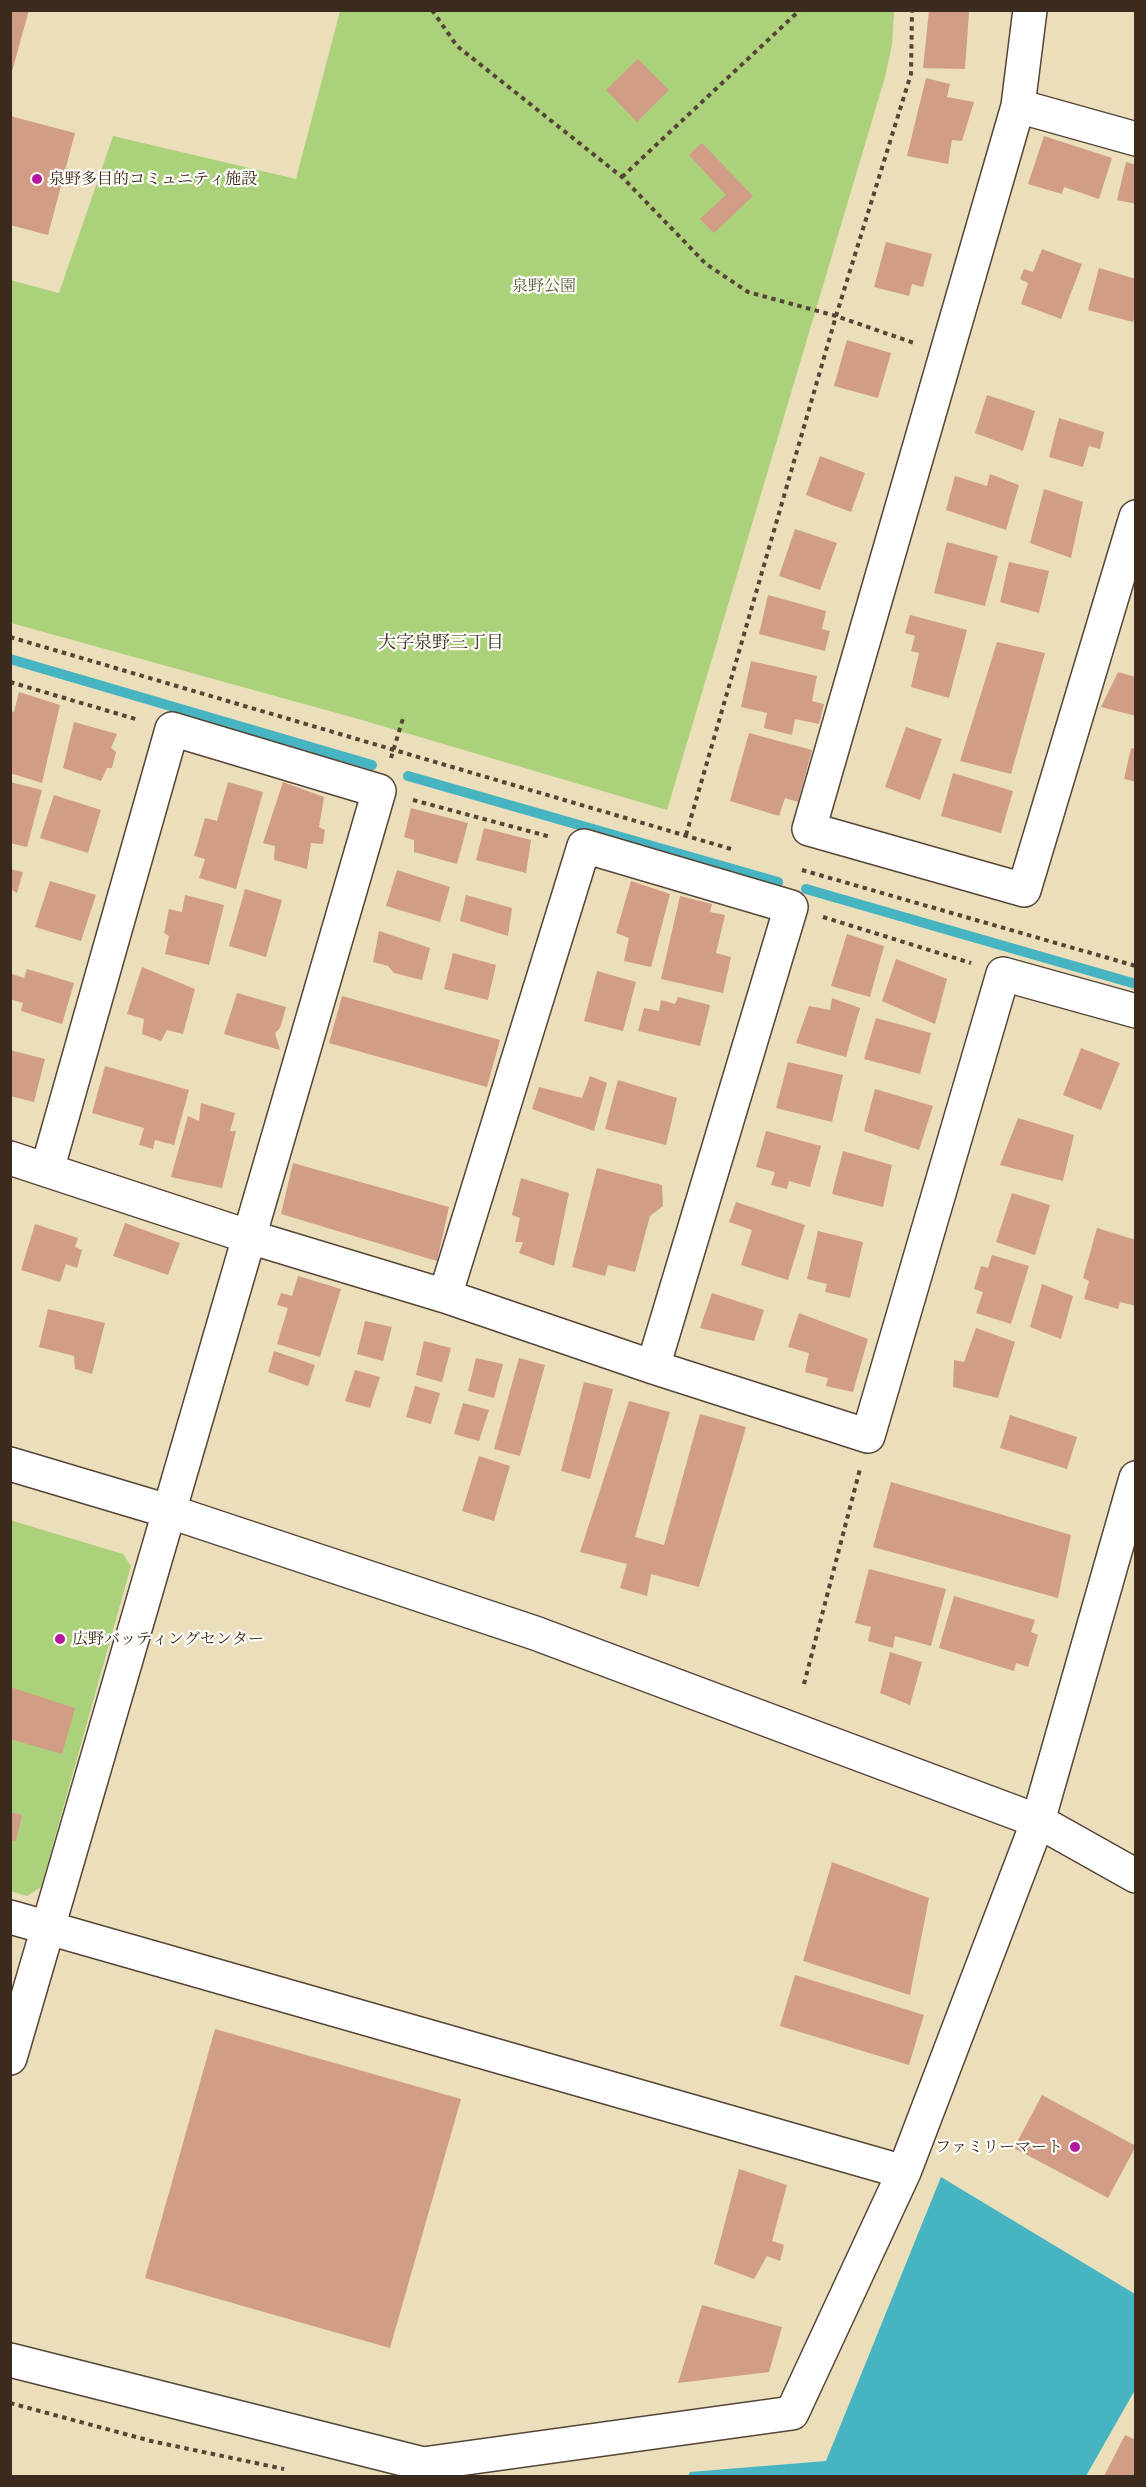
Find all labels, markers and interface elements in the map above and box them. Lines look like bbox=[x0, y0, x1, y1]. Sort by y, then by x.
place label: 泉野多目的コミュニティ施設 bbox=[49, 169, 257, 189]
marker: 泉野多目的コミュニティ施設 bbox=[30, 172, 44, 186]
park label: 泉野公園 bbox=[512, 276, 576, 296]
district label: 大字泉野三丁目 bbox=[378, 632, 504, 654]
place label: 広野バッティングセンター bbox=[72, 1629, 264, 1649]
marker: 広野バッティングセンター bbox=[53, 1632, 67, 1646]
place label: ファミリーマート bbox=[935, 2137, 1063, 2157]
marker: ファミリーマート bbox=[1068, 2140, 1082, 2154]

